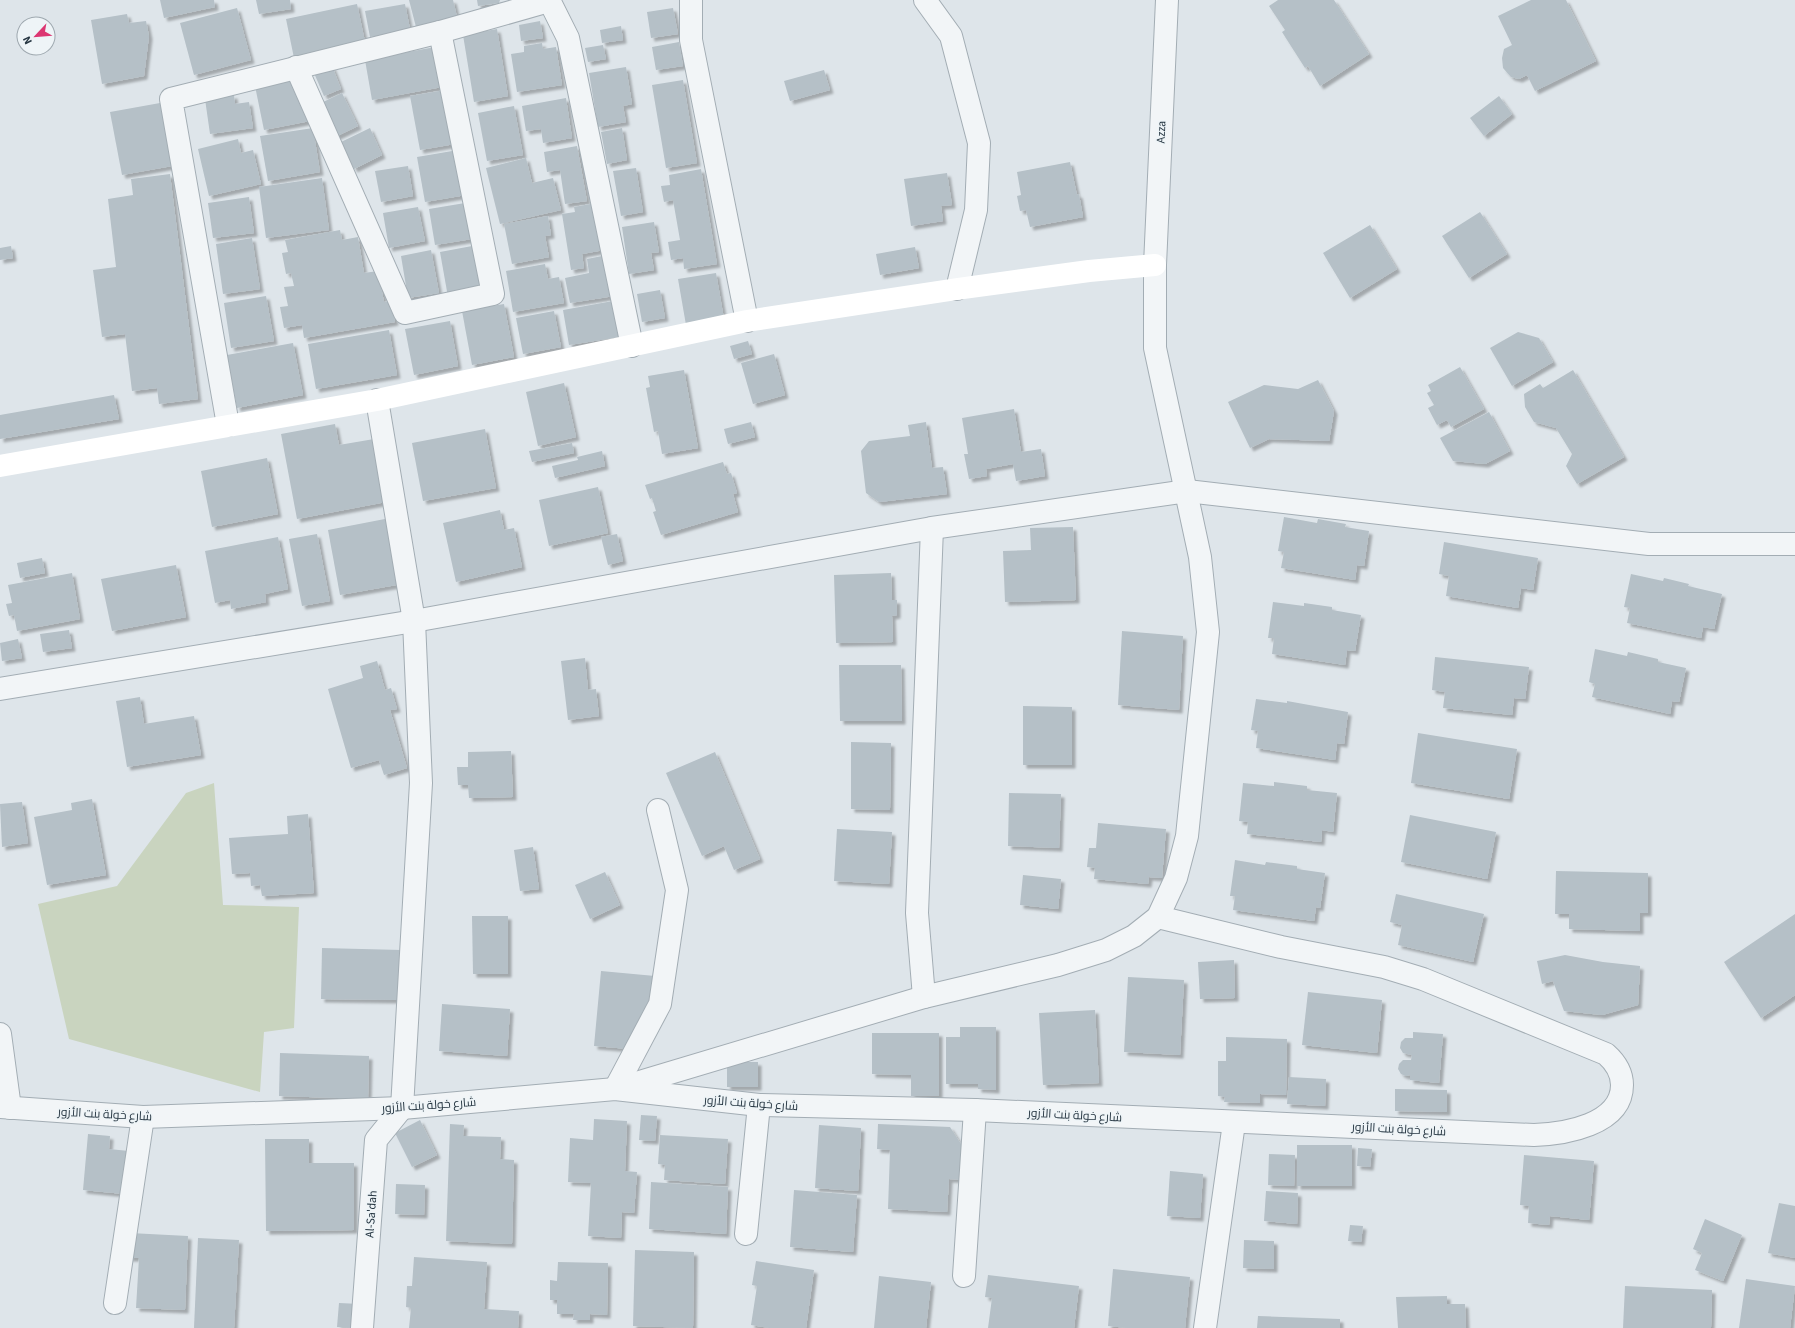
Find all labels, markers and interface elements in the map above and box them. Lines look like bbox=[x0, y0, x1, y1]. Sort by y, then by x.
north arrow bbox=[16, 16, 56, 56]
text: N bbox=[19, 34, 36, 47]
street label: Azza bbox=[1153, 120, 1170, 144]
street label: شارع خولة بنت الأزور bbox=[702, 1092, 799, 1115]
street label: شارع خولة بنت الأزور bbox=[380, 1094, 477, 1117]
street label: شارع خولة بنت الأزور bbox=[56, 1103, 153, 1125]
street label: شارع خولة بنت الأزور bbox=[1026, 1104, 1123, 1126]
street label: شارع خولة بنت الأزور bbox=[1350, 1118, 1447, 1140]
street label: Al-Sa'dah bbox=[361, 1190, 382, 1238]

